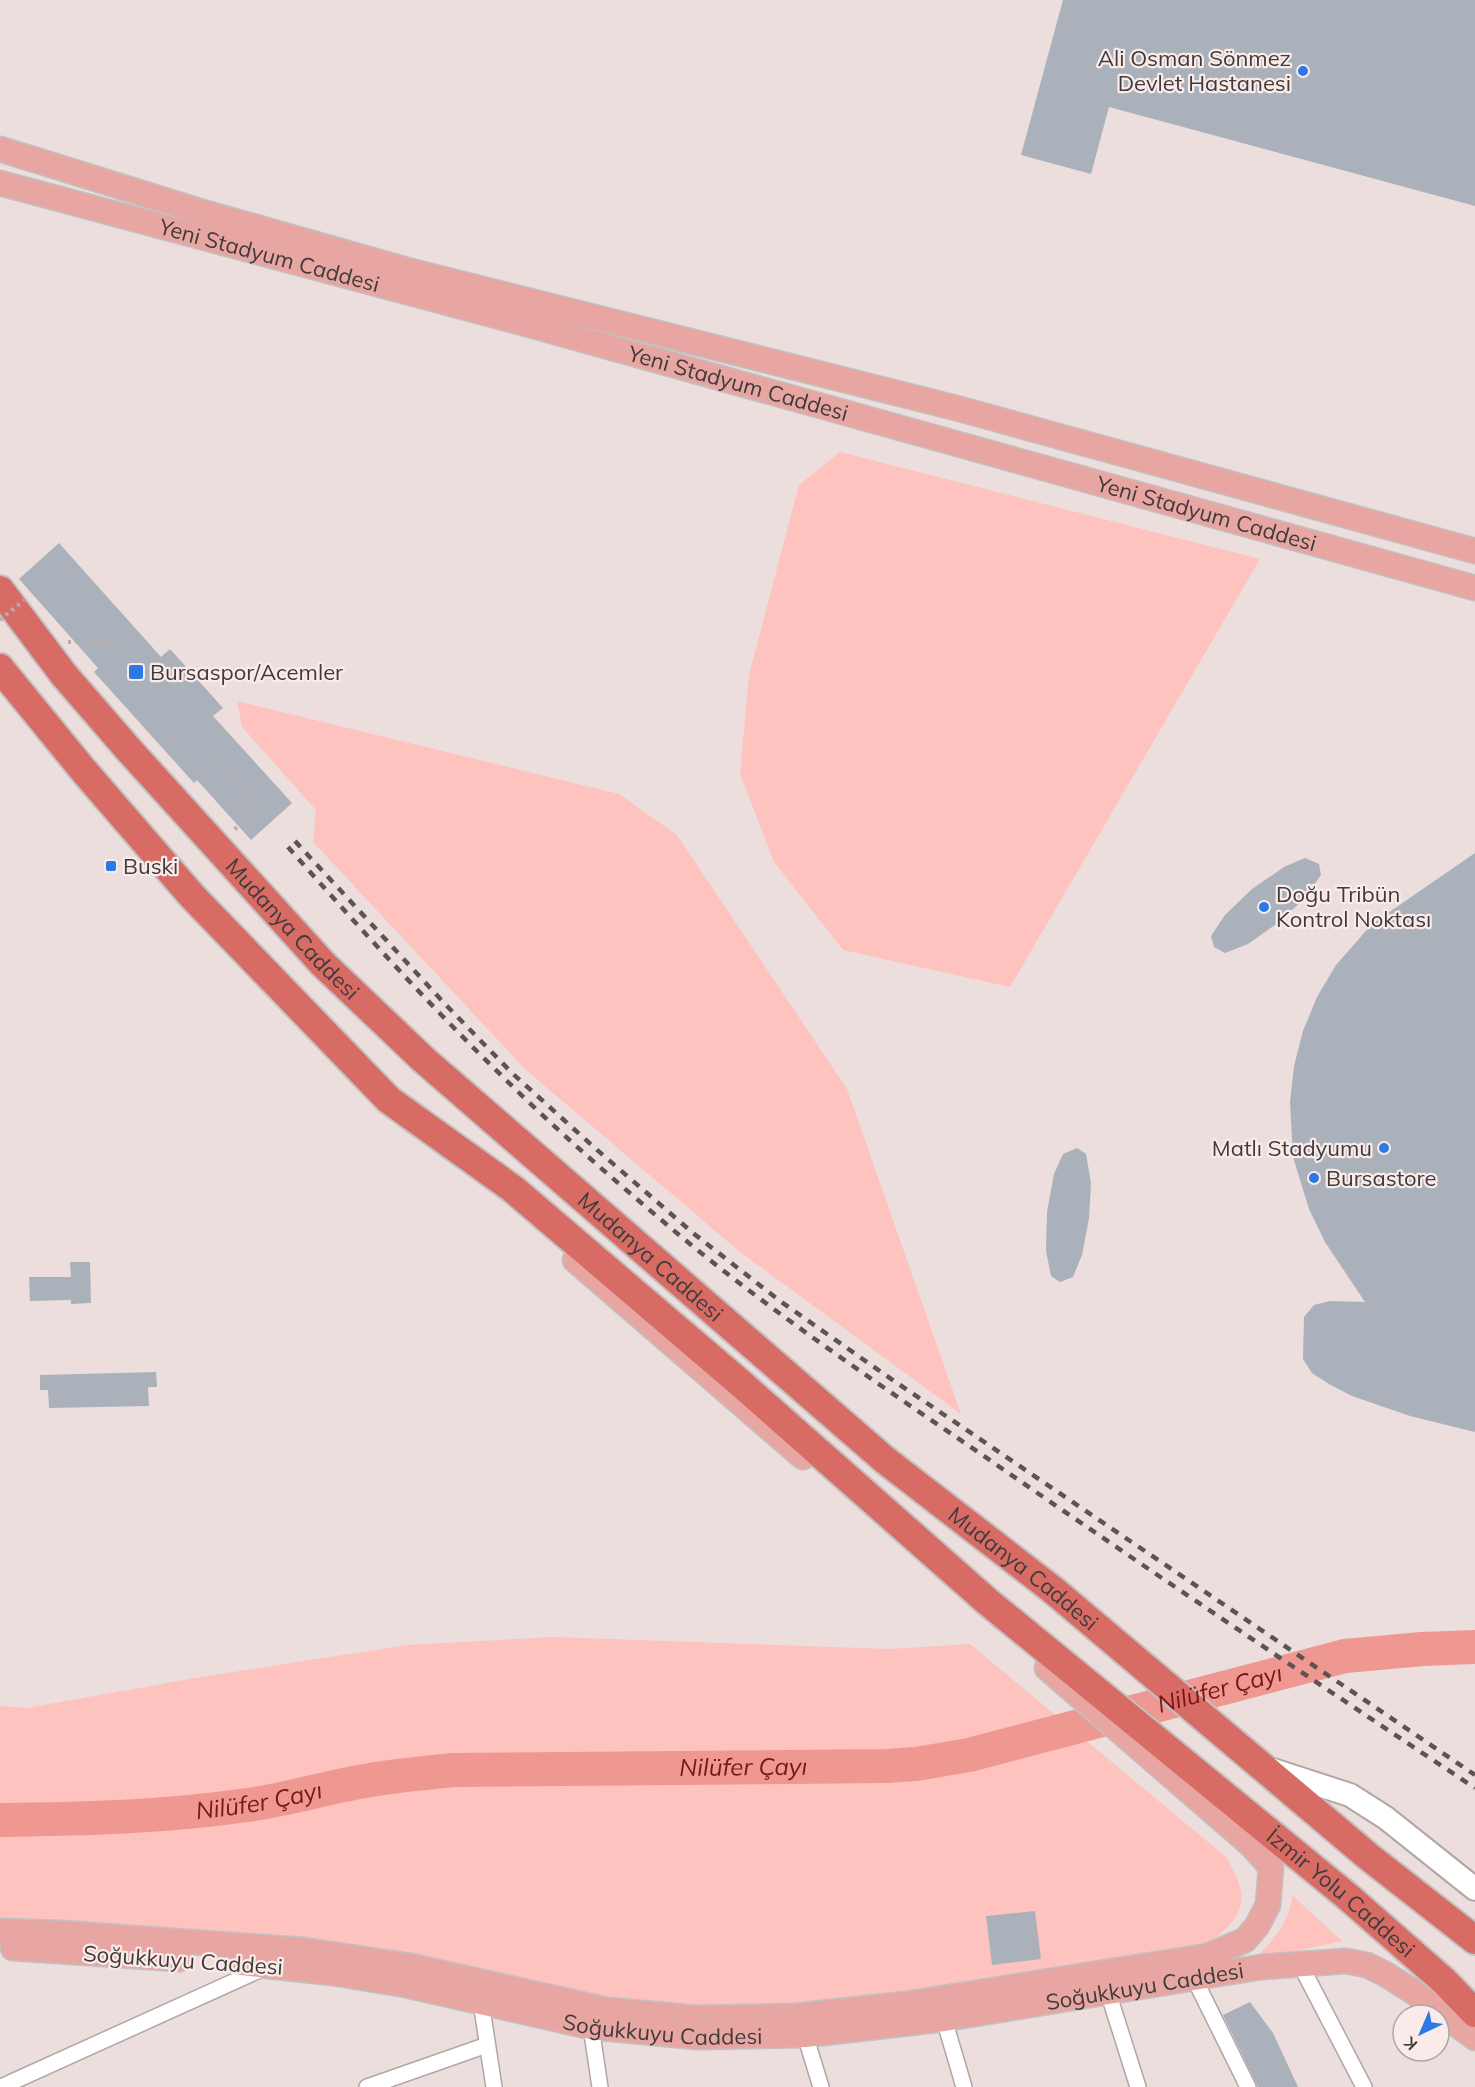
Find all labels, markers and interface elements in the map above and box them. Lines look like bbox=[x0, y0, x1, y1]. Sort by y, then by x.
place label: Ali Osman Sönmez Devlet Hastanesi bbox=[1098, 44, 1291, 97]
marker: Ali Osman Sönmez Devlet Hastanesi bbox=[1296, 64, 1310, 78]
street label: Yeni Stadyum Caddesi bbox=[155, 212, 383, 298]
street label: Yeni Stadyum Caddesi bbox=[624, 339, 852, 427]
street label: Yeni Stadyum Caddesi bbox=[1092, 469, 1320, 557]
place label: Bursaspor/Acemler bbox=[150, 658, 343, 686]
marker: Bursaspor/Acemler bbox=[127, 663, 145, 681]
place label: Buski bbox=[123, 852, 178, 880]
street label: Mudanya Caddesi bbox=[220, 852, 366, 1005]
marker: Buski bbox=[104, 859, 118, 873]
place label: Doğu Tribün Kontrol Noktası bbox=[1276, 880, 1431, 933]
marker: Doğu Tribün Kontrol Noktası bbox=[1257, 900, 1271, 914]
place label: Matlı Stadyumu bbox=[1212, 1134, 1372, 1162]
marker: Matlı Stadyumu bbox=[1377, 1141, 1391, 1155]
place label: Bursastore bbox=[1326, 1164, 1436, 1192]
marker: Bursastore bbox=[1307, 1171, 1321, 1185]
street label: Mudanya Caddesi bbox=[572, 1186, 729, 1327]
street label: Mudanya Caddesi bbox=[943, 1500, 1104, 1636]
water label: Nilüfer Çayı bbox=[1154, 1657, 1285, 1719]
water label: Nilüfer Çayı bbox=[679, 1751, 807, 1782]
water label: Nilüfer Çayı bbox=[194, 1774, 325, 1825]
street label: İzmir Yolu Caddesi bbox=[1261, 1822, 1421, 1963]
street label: Soğukkuyu Caddesi bbox=[82, 1939, 284, 1981]
street label: Soğukkuyu Caddesi bbox=[1044, 1956, 1246, 2016]
north arrow bbox=[1391, 2003, 1451, 2063]
street label: Soğukkuyu Caddesi bbox=[560, 2007, 763, 2051]
text: K bbox=[1399, 2032, 1421, 2055]

